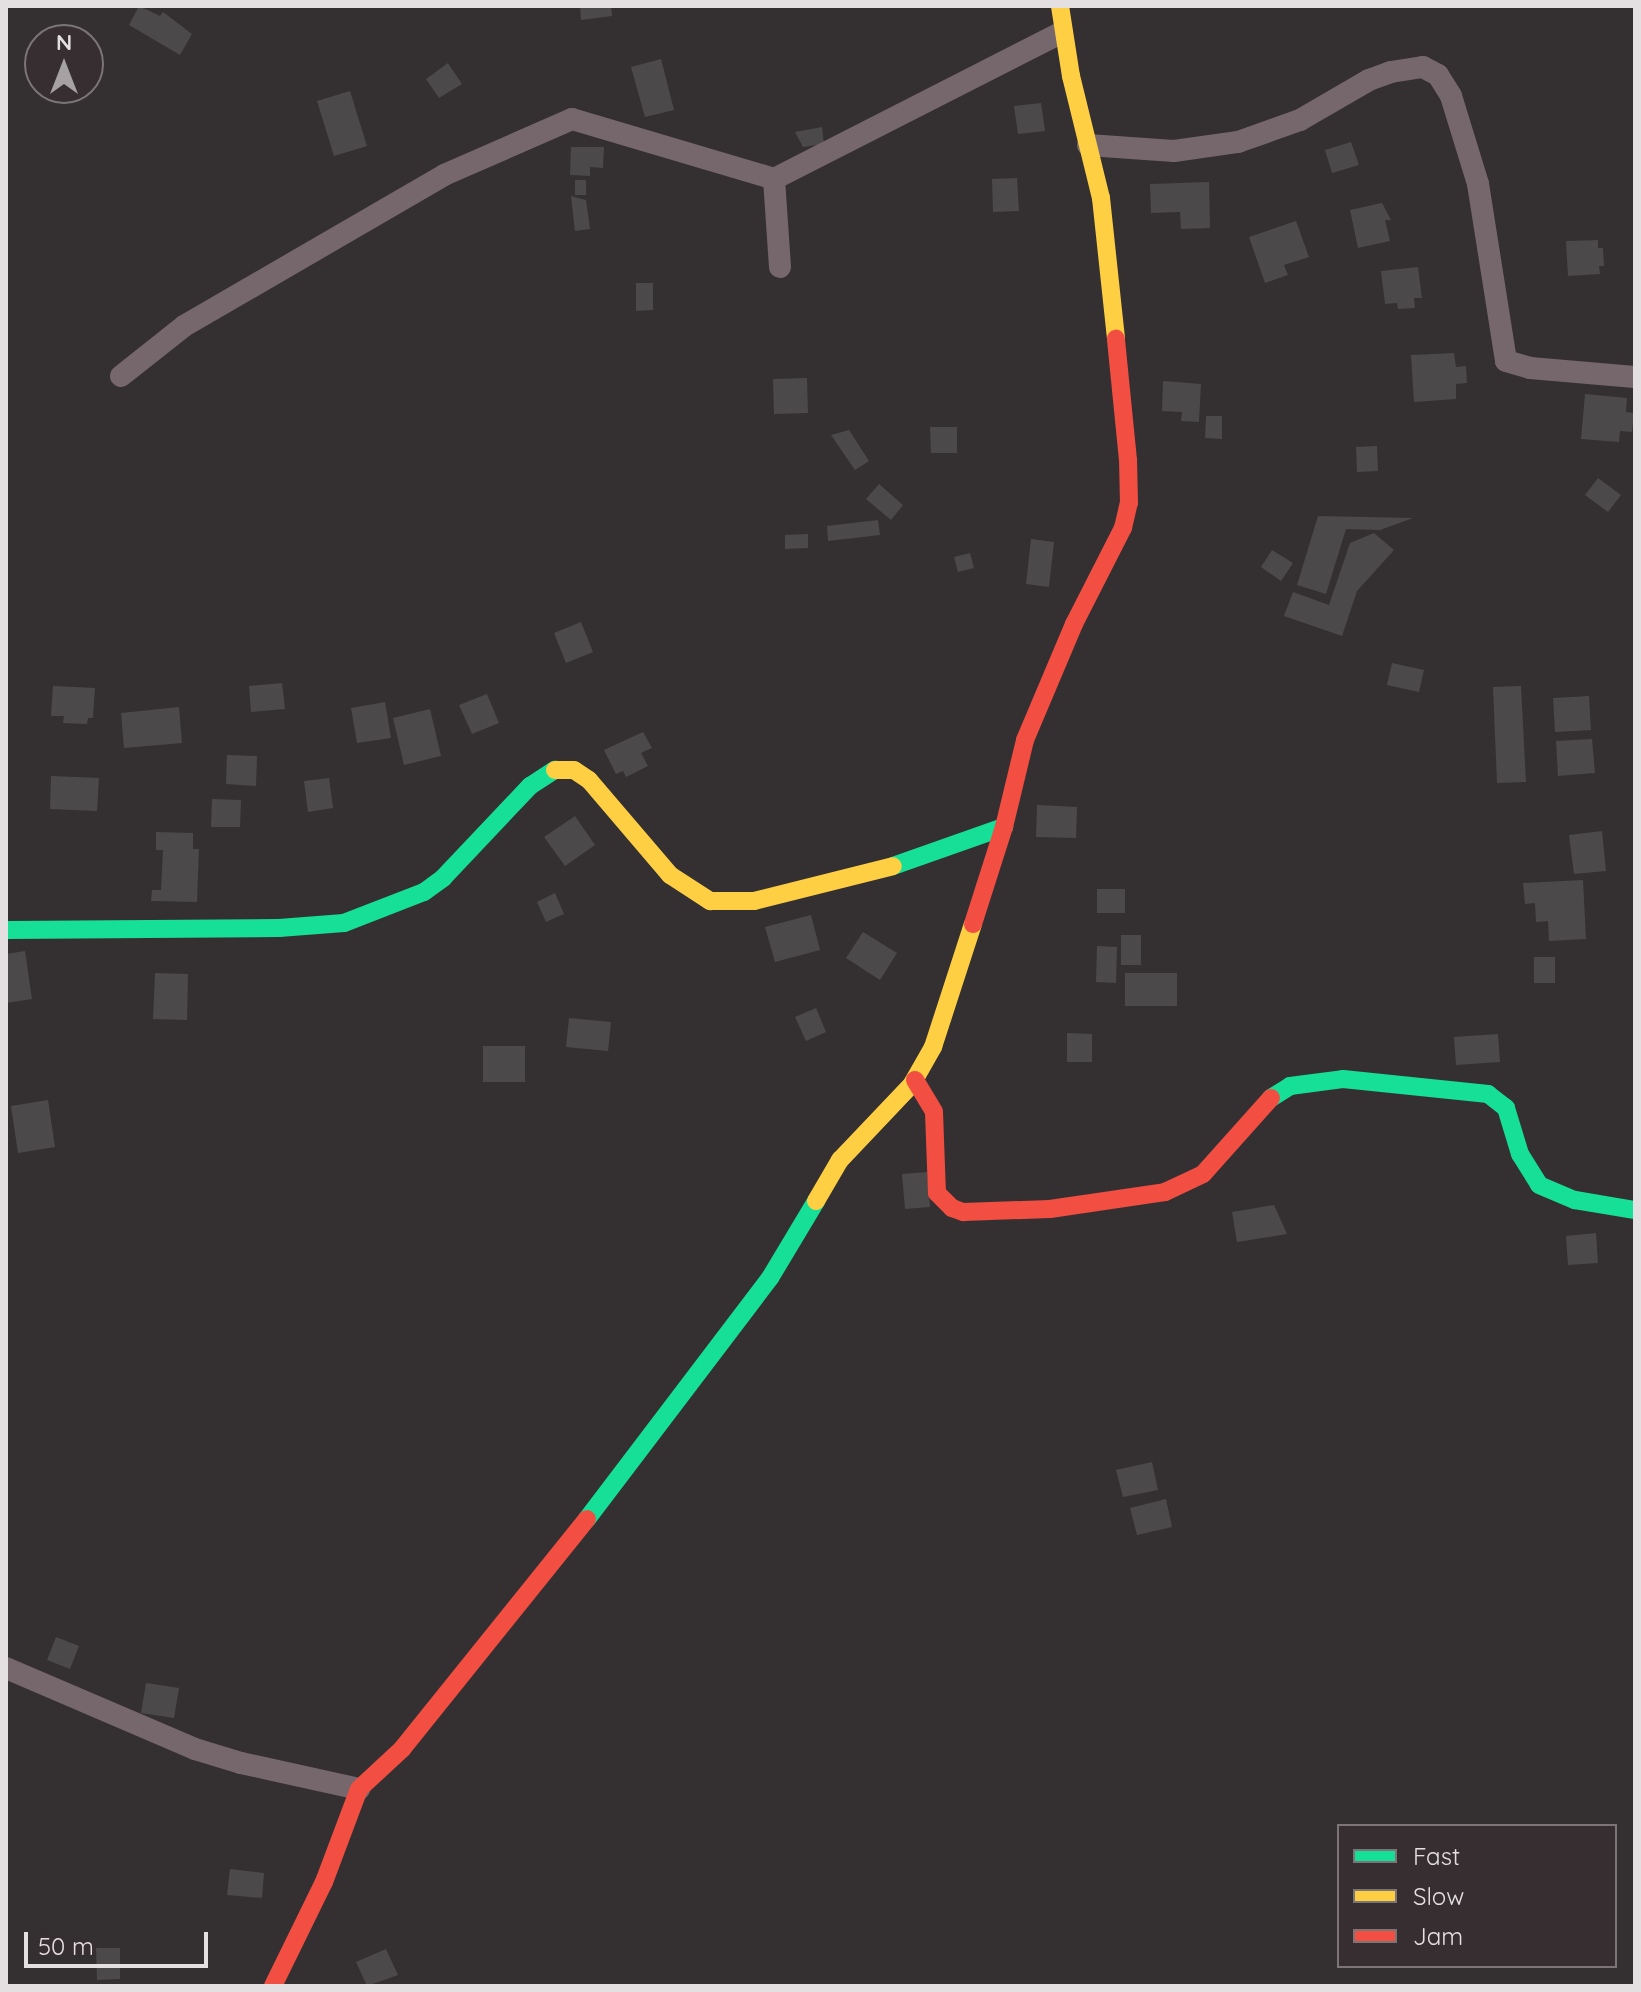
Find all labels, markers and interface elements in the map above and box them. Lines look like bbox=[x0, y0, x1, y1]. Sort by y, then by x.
north arrow bbox=[24, 24, 104, 104]
text: N bbox=[56, 28, 72, 56]
legend bbox=[1337, 1824, 1617, 1968]
text: Fast bbox=[1413, 1841, 1460, 1871]
text: Slow bbox=[1413, 1881, 1464, 1911]
scale bar bbox=[28, 1916, 212, 1966]
text: Jam bbox=[1413, 1921, 1463, 1951]
text: 50 m bbox=[38, 1931, 94, 1961]

